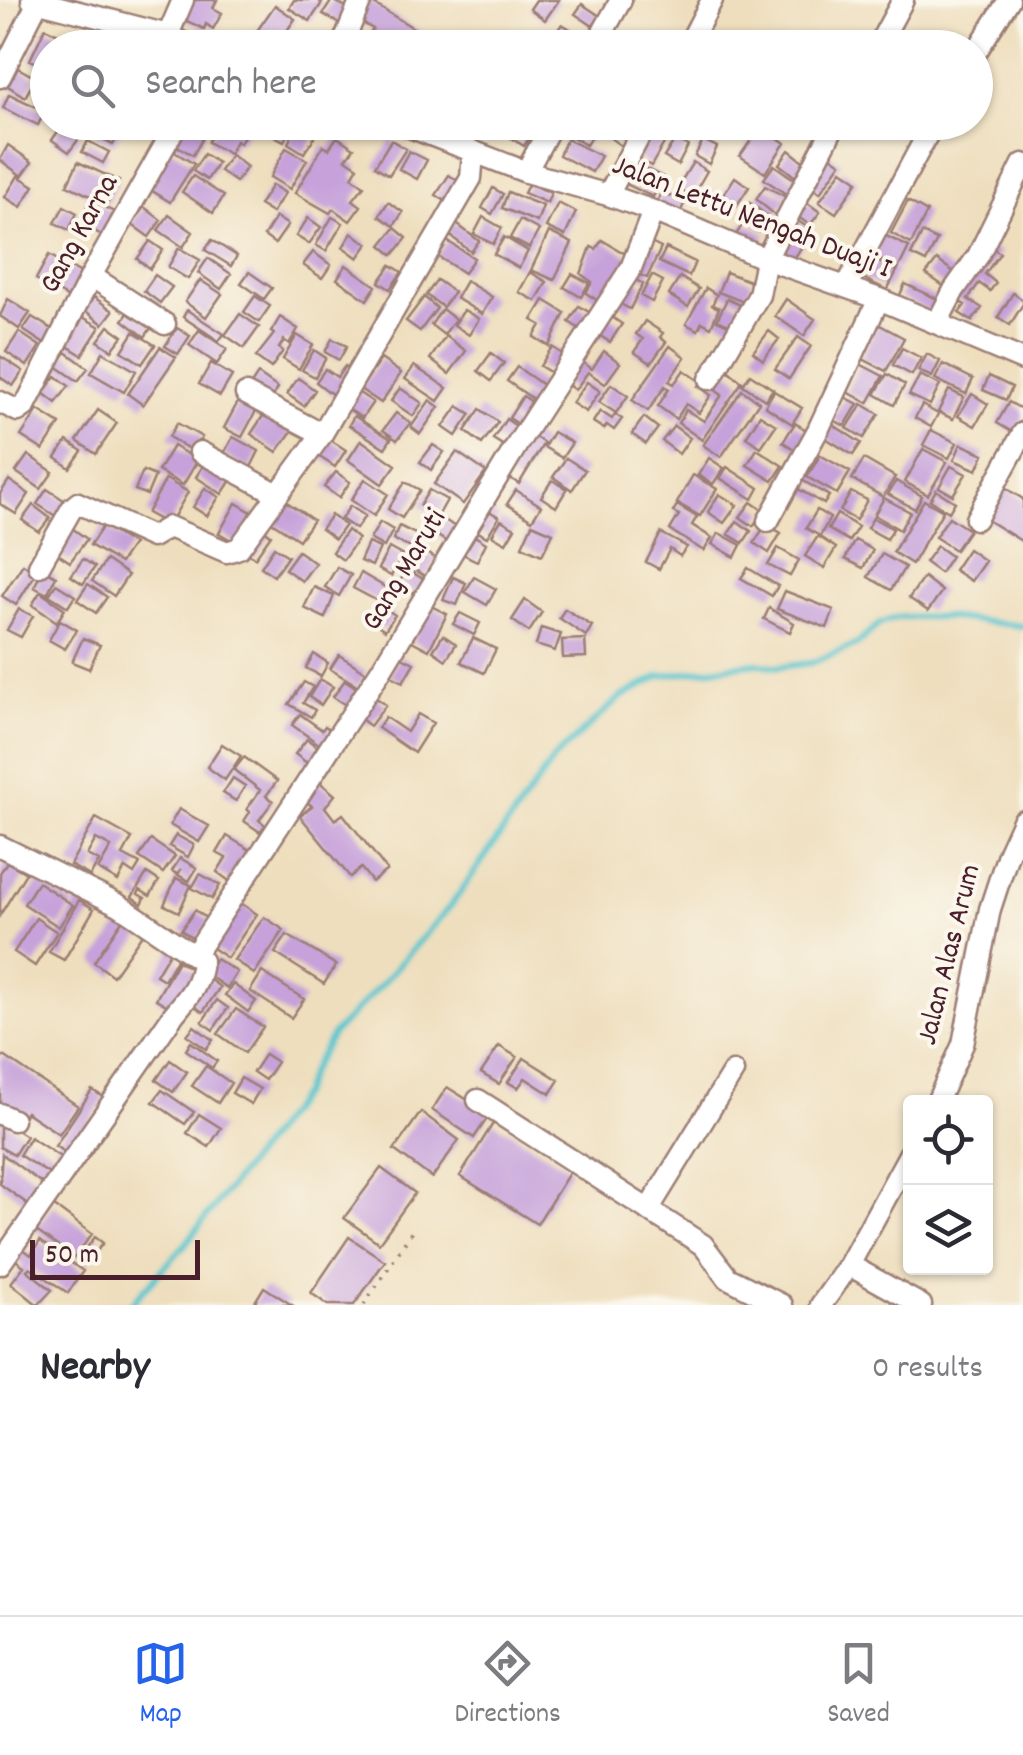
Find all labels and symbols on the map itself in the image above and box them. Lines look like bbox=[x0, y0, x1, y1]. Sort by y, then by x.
street label: Jalan Lettu Nengah Duaji I bbox=[605, 146, 897, 292]
street label: Gang Karna bbox=[31, 167, 132, 302]
street label: Gang Maruti bbox=[353, 502, 459, 640]
street label: Jalan Alas Arum bbox=[908, 860, 994, 1050]
scale bar bbox=[30, 1235, 200, 1280]

